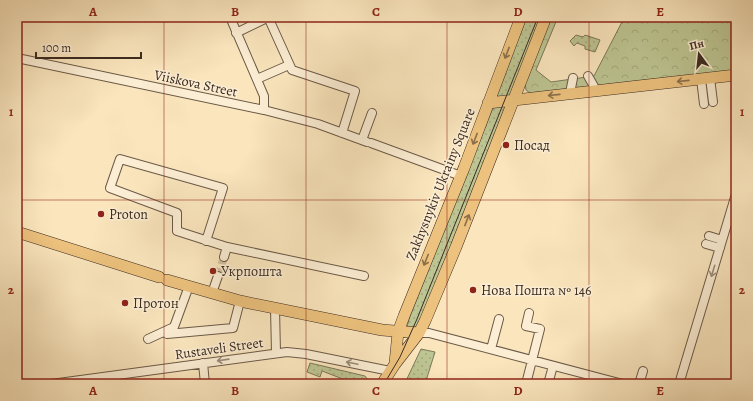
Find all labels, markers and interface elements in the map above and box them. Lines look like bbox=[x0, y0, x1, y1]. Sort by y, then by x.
text: A bbox=[88, 3, 98, 20]
text: B bbox=[231, 3, 239, 20]
text: C bbox=[372, 3, 380, 20]
text: D bbox=[513, 3, 523, 20]
text: E bbox=[656, 3, 664, 20]
scale bar bbox=[36, 34, 141, 60]
north arrow bbox=[679, 34, 719, 74]
text: Пн bbox=[688, 36, 706, 54]
text: 100 m bbox=[42, 40, 71, 56]
one-way arrow bbox=[503, 47, 511, 59]
street label: Viiskova Street bbox=[152, 65, 240, 102]
one-way arrow bbox=[677, 77, 690, 84]
one-way arrow bbox=[548, 91, 561, 99]
text: 1 bbox=[9, 103, 14, 120]
text: 1 bbox=[740, 103, 745, 120]
street label: Zakhysnykiv Ukrainy Square bbox=[401, 105, 480, 263]
one-way arrow bbox=[470, 133, 478, 145]
place label: Посад bbox=[514, 136, 550, 155]
marker: Посад bbox=[501, 140, 511, 150]
place label: Proton bbox=[109, 205, 148, 224]
marker: Proton bbox=[96, 209, 106, 219]
one-way arrow bbox=[463, 214, 471, 226]
one-way arrow bbox=[422, 254, 430, 266]
place label: Укрпошта bbox=[221, 262, 283, 281]
one-way arrow bbox=[709, 265, 716, 278]
marker: Укрпошта bbox=[208, 266, 218, 276]
text: 2 bbox=[8, 281, 15, 298]
place label: Нова Пошта № 146 bbox=[481, 281, 592, 300]
text: 2 bbox=[739, 281, 746, 298]
marker: Нова Пошта № 146 bbox=[468, 285, 478, 295]
place label: Протон bbox=[133, 294, 179, 313]
marker: Протон bbox=[120, 298, 130, 308]
street label: Rustaveli Street bbox=[174, 333, 265, 364]
one-way arrow bbox=[217, 356, 230, 364]
one-way arrow bbox=[346, 359, 359, 367]
text: A bbox=[88, 382, 98, 399]
text: B bbox=[231, 382, 239, 399]
text: C bbox=[372, 382, 380, 399]
text: D bbox=[513, 382, 523, 399]
text: E bbox=[656, 382, 664, 399]

